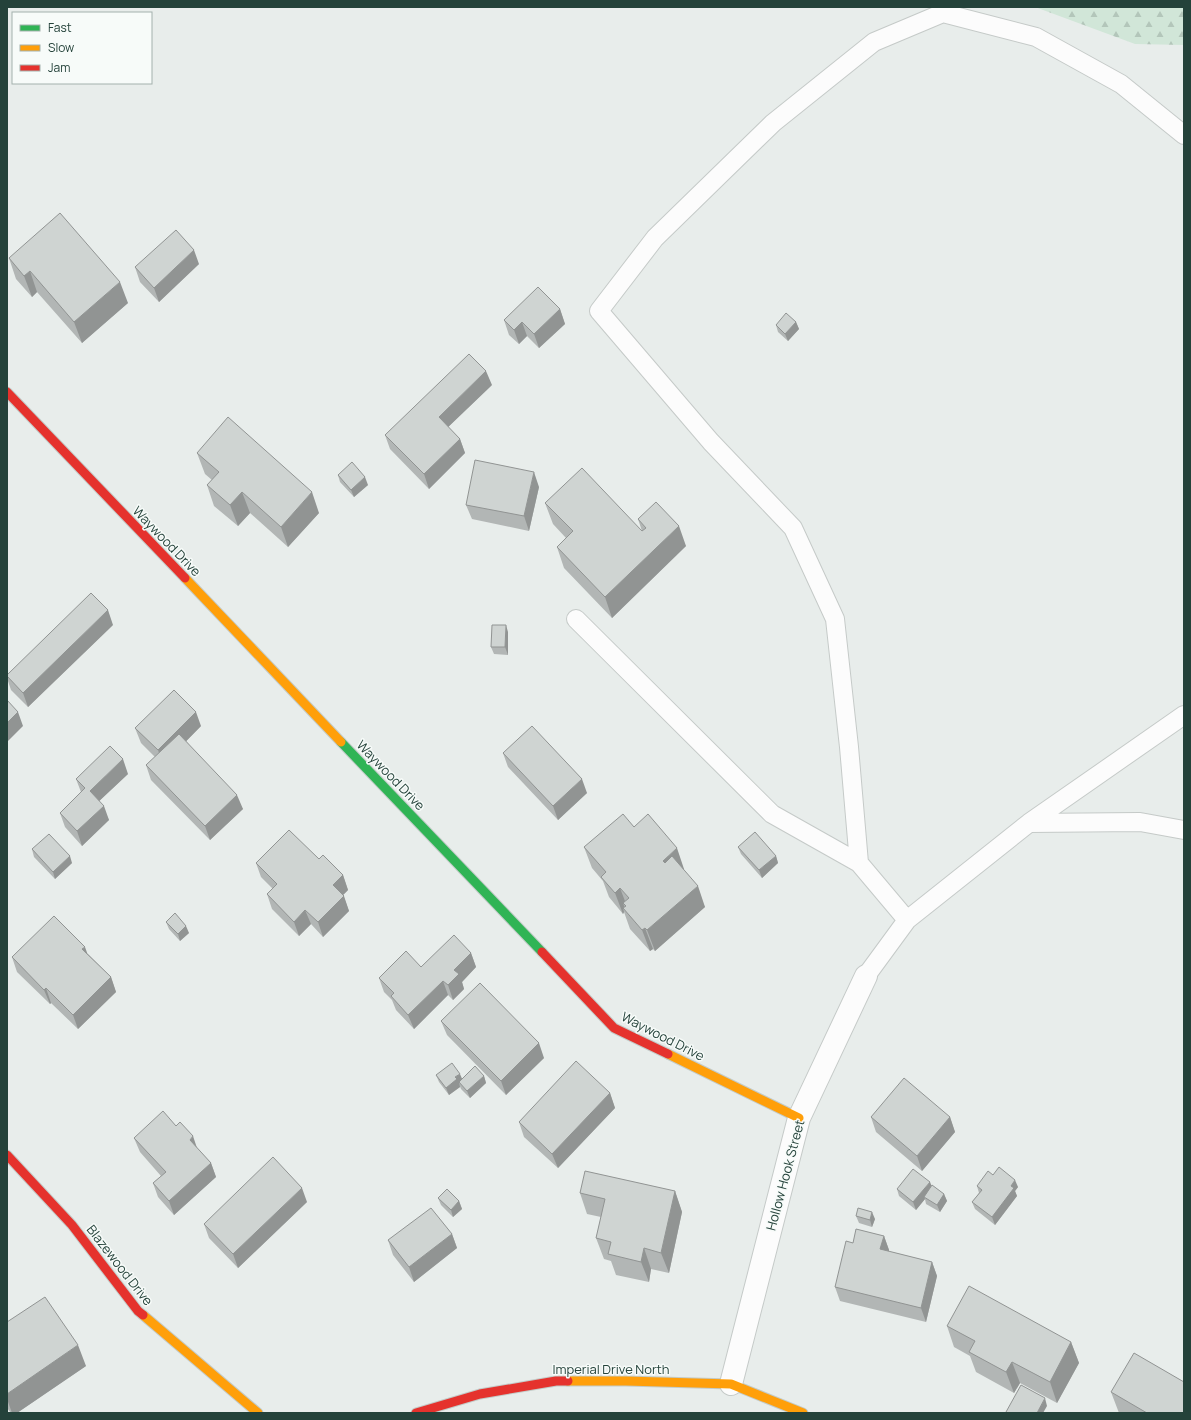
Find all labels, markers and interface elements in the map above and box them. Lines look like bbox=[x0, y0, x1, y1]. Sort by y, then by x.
legend bbox=[12, 12, 152, 84]
text: Fast bbox=[48, 19, 72, 36]
text: Slow bbox=[48, 39, 74, 56]
text: Jam bbox=[48, 59, 70, 76]
street label: Waywood Drive bbox=[129, 502, 205, 580]
street label: Waywood Drive bbox=[353, 736, 429, 814]
street label: Waywood Drive bbox=[618, 1007, 708, 1065]
street label: Hollow Hook Street bbox=[762, 1118, 808, 1232]
street label: Blazewood Drive bbox=[83, 1221, 157, 1309]
street label: Imperial Drive North bbox=[552, 1360, 670, 1378]

